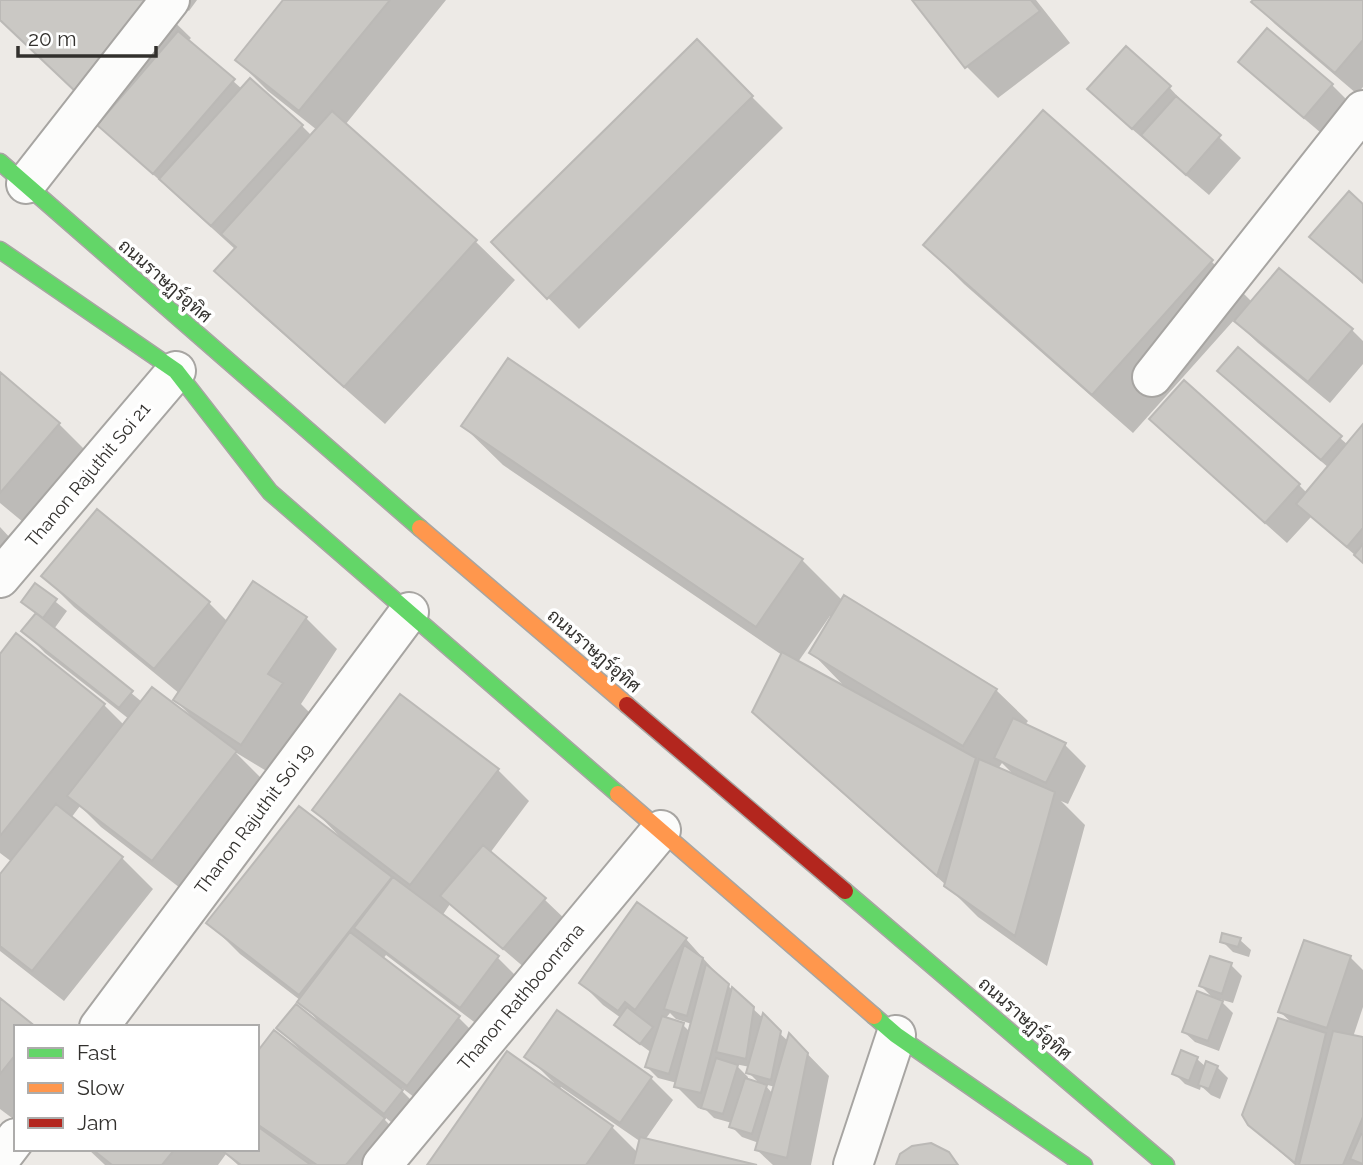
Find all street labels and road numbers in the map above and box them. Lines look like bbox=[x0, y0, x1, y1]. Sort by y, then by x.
street label: ถนนราษฏร์อุทิศ bbox=[113, 233, 217, 328]
street label: Thanon Rajuthit Soi 21 bbox=[21, 398, 154, 551]
street label: ถนนราษฏร์อุทิศ bbox=[542, 603, 646, 698]
street label: Thanon Rajuthit Soi 19 bbox=[190, 739, 317, 898]
street label: Thanon Rathboonrana bbox=[453, 919, 588, 1074]
street label: ถนนราษฏร์อุทิศ bbox=[973, 971, 1077, 1066]

